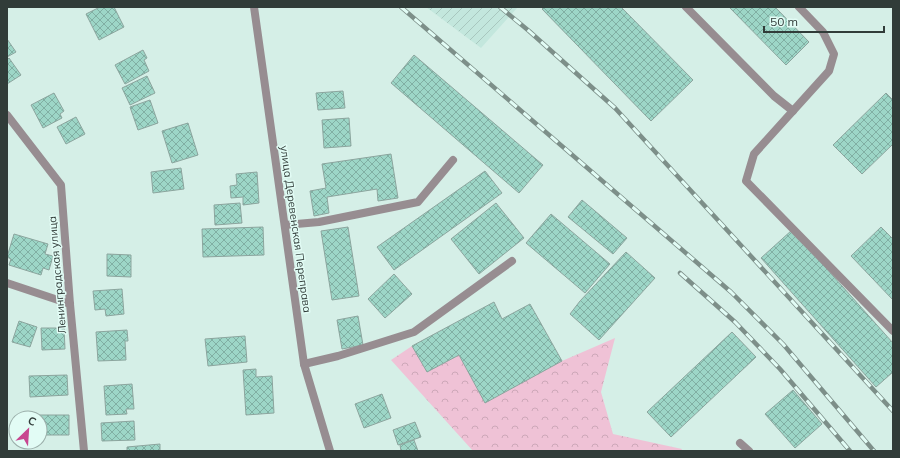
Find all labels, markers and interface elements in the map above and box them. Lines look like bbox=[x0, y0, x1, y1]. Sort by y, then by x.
scale bar bbox=[764, 8, 884, 34]
text: 50 m bbox=[770, 14, 798, 29]
street label: улица Деревенская Переправа bbox=[277, 145, 315, 313]
street label: Ленинградская улица bbox=[45, 215, 69, 335]
north arrow bbox=[8, 410, 48, 450]
text: С bbox=[26, 413, 39, 429]

